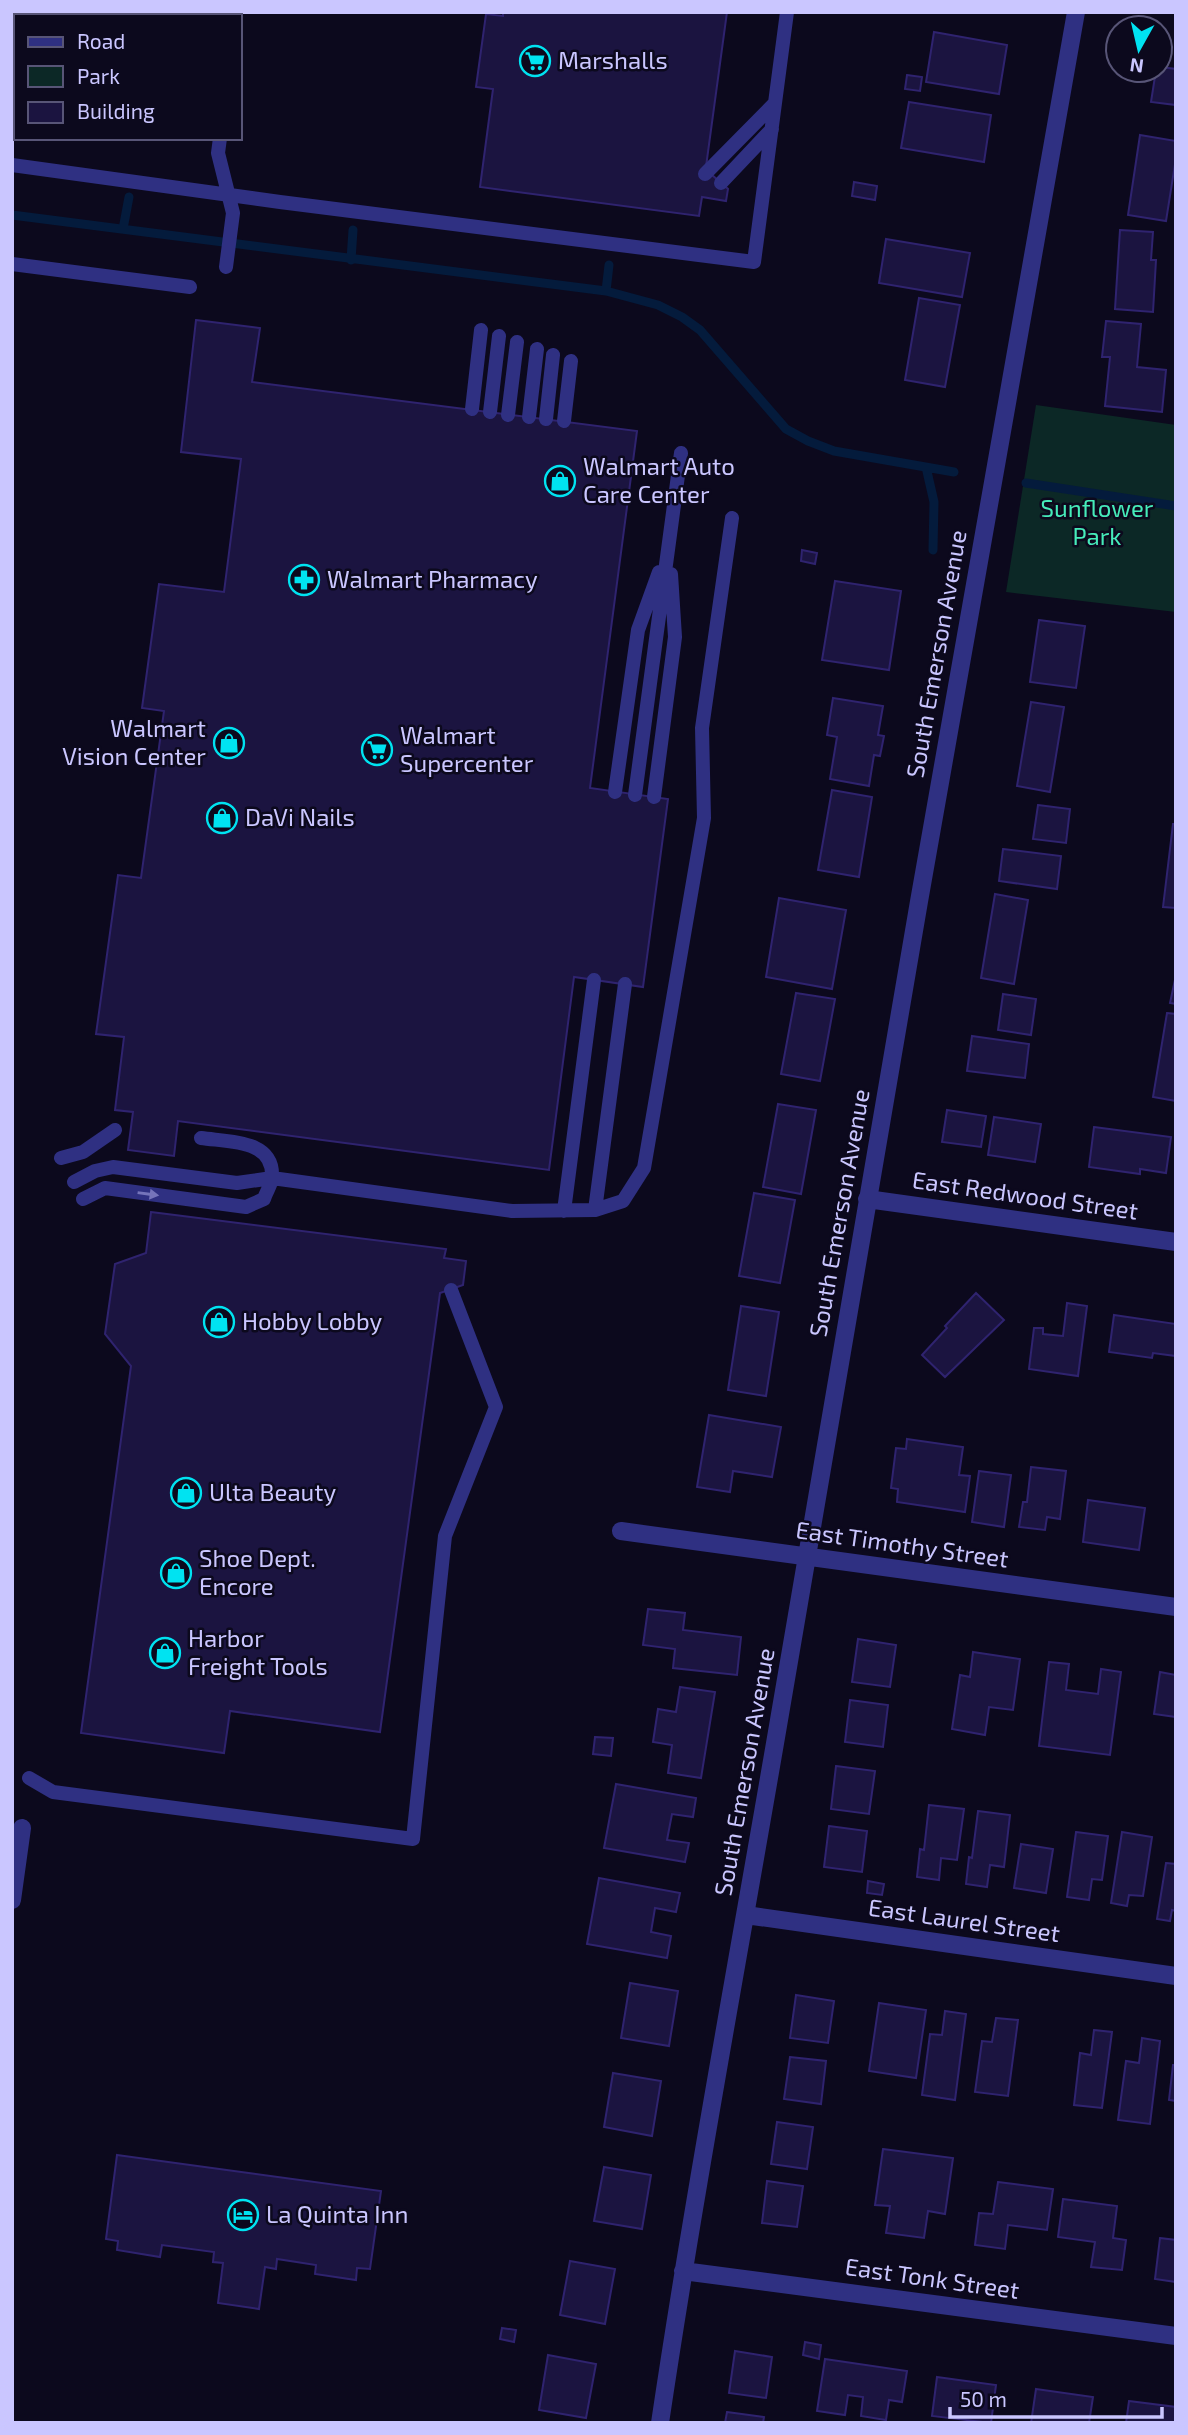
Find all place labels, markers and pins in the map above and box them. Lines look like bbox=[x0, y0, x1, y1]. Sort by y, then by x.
supermarket icon: Marshalls bbox=[518, 44, 552, 78]
place label: Marshalls bbox=[558, 45, 668, 74]
place label: Walmart Auto Care Center bbox=[583, 451, 735, 508]
shop icon: Walmart Auto Care Center bbox=[543, 464, 577, 498]
pharmacy icon: Walmart Pharmacy bbox=[287, 563, 321, 597]
place label: Walmart Pharmacy bbox=[327, 564, 538, 593]
place label: Walmart Vision Center bbox=[62, 713, 206, 770]
place label: Walmart Supercenter bbox=[400, 720, 534, 777]
shop icon: Walmart Vision Center bbox=[212, 726, 246, 760]
supermarket icon: Walmart Supercenter bbox=[360, 733, 394, 767]
shop icon: DaVi Nails bbox=[205, 801, 239, 835]
place label: DaVi Nails bbox=[245, 802, 355, 831]
shop icon: Hobby Lobby bbox=[202, 1305, 236, 1339]
place label: Hobby Lobby bbox=[242, 1306, 383, 1335]
shop icon: Ulta Beauty bbox=[169, 1476, 203, 1510]
place label: Ulta Beauty bbox=[209, 1477, 336, 1506]
place label: Shoe Dept. Encore bbox=[199, 1543, 316, 1600]
shop icon: Shoe Dept. Encore bbox=[159, 1556, 193, 1590]
place label: Harbor Freight Tools bbox=[188, 1623, 328, 1680]
shop icon: Harbor Freight Tools bbox=[148, 1636, 182, 1670]
hotel icon: La Quinta Inn bbox=[226, 2198, 260, 2232]
place label: La Quinta Inn bbox=[266, 2199, 408, 2228]

